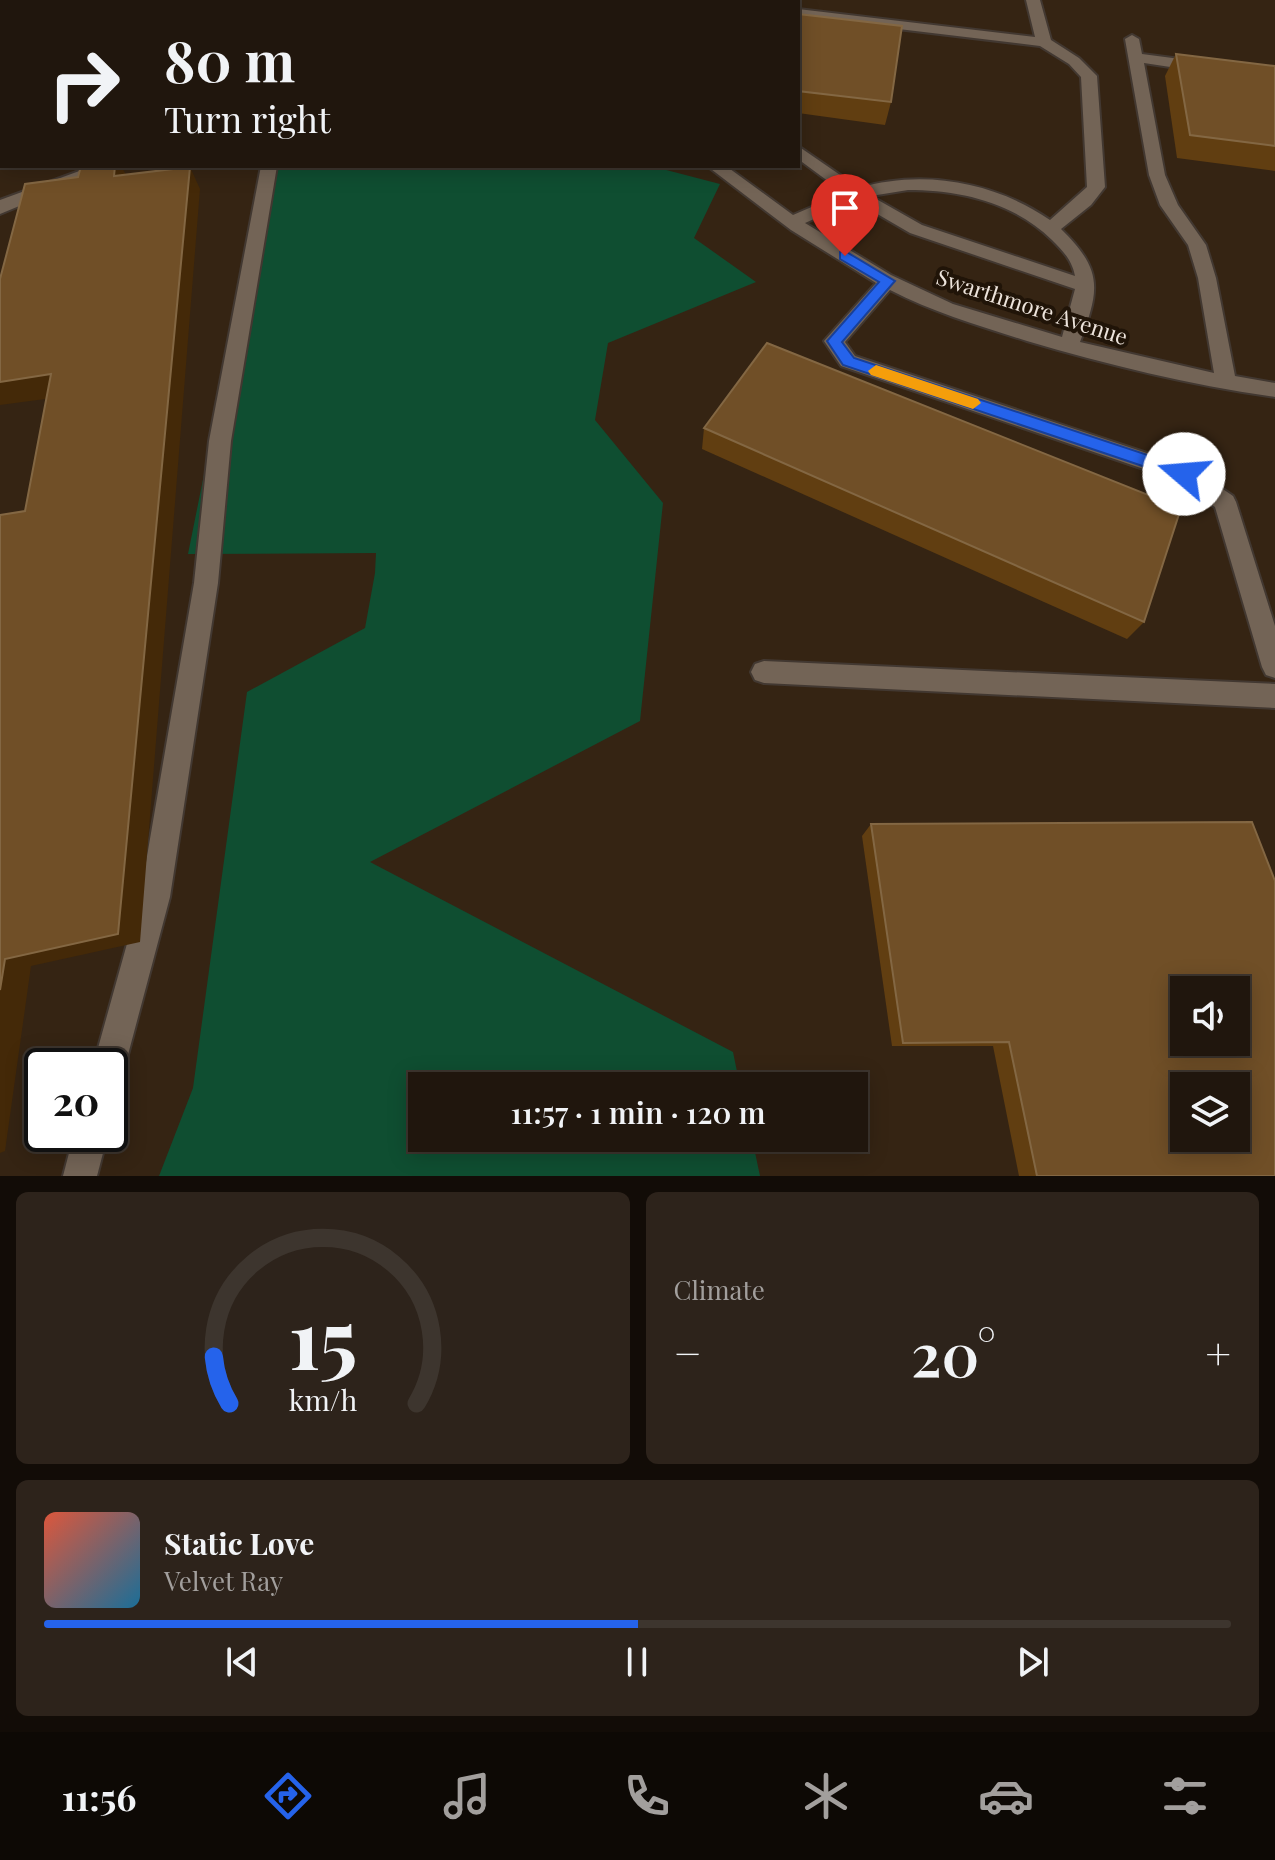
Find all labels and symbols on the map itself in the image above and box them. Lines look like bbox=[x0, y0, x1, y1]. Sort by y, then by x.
pin bbox=[811, 174, 879, 256]
street label: Swarthmore Avenue bbox=[933, 261, 1132, 351]
position arrow bbox=[1142, 432, 1226, 516]
speed limit sign: 20 bbox=[24, 1048, 128, 1152]

